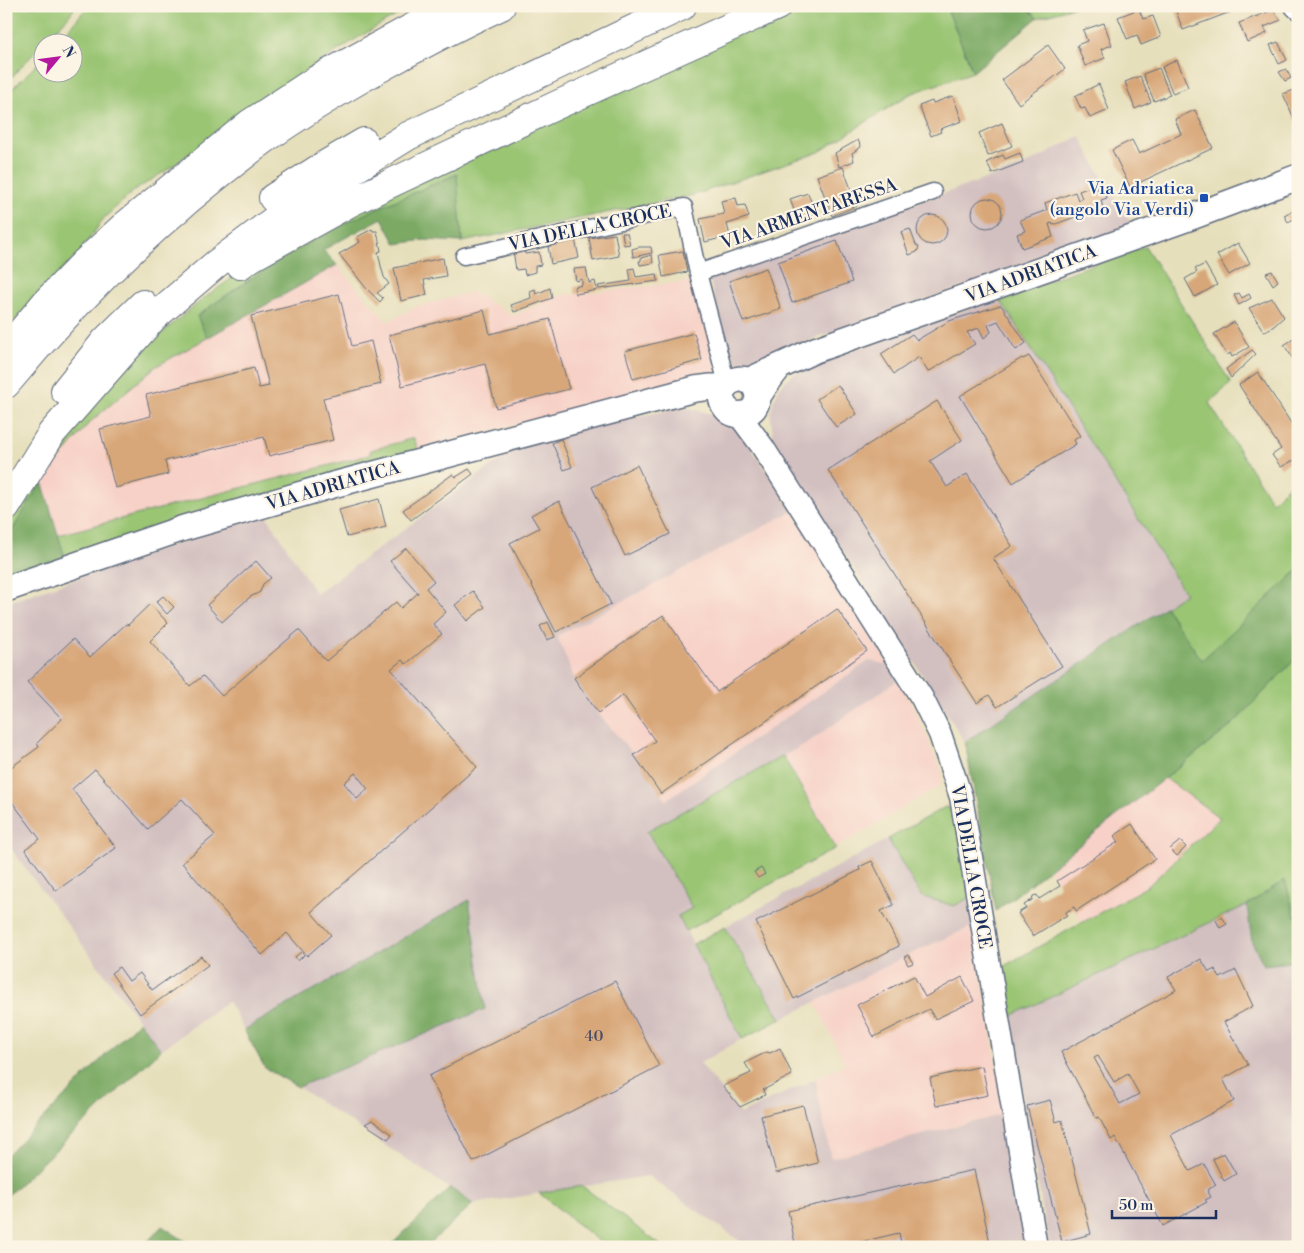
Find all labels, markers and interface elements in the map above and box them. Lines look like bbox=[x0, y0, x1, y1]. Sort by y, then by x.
north arrow bbox=[32, 32, 82, 82]
text: N bbox=[58, 43, 79, 61]
street label: VIA ARMENTARESSA bbox=[717, 173, 901, 255]
place label: Via Adriatica (angolo Via Verdi) bbox=[1050, 177, 1195, 221]
marker: Via Adriatica (angolo Via Verdi) bbox=[1198, 192, 1210, 204]
street label: VIA DELLA CROCE bbox=[505, 199, 674, 257]
street label: VIA ADRIATICA bbox=[961, 239, 1100, 309]
street label: VIA ADRIATICA bbox=[263, 456, 403, 516]
street label: VIA DELLA CROCE bbox=[945, 782, 997, 951]
house number: 40 bbox=[585, 1027, 603, 1046]
scale bar bbox=[1112, 1188, 1215, 1220]
text: 50 m bbox=[1119, 1196, 1153, 1215]

